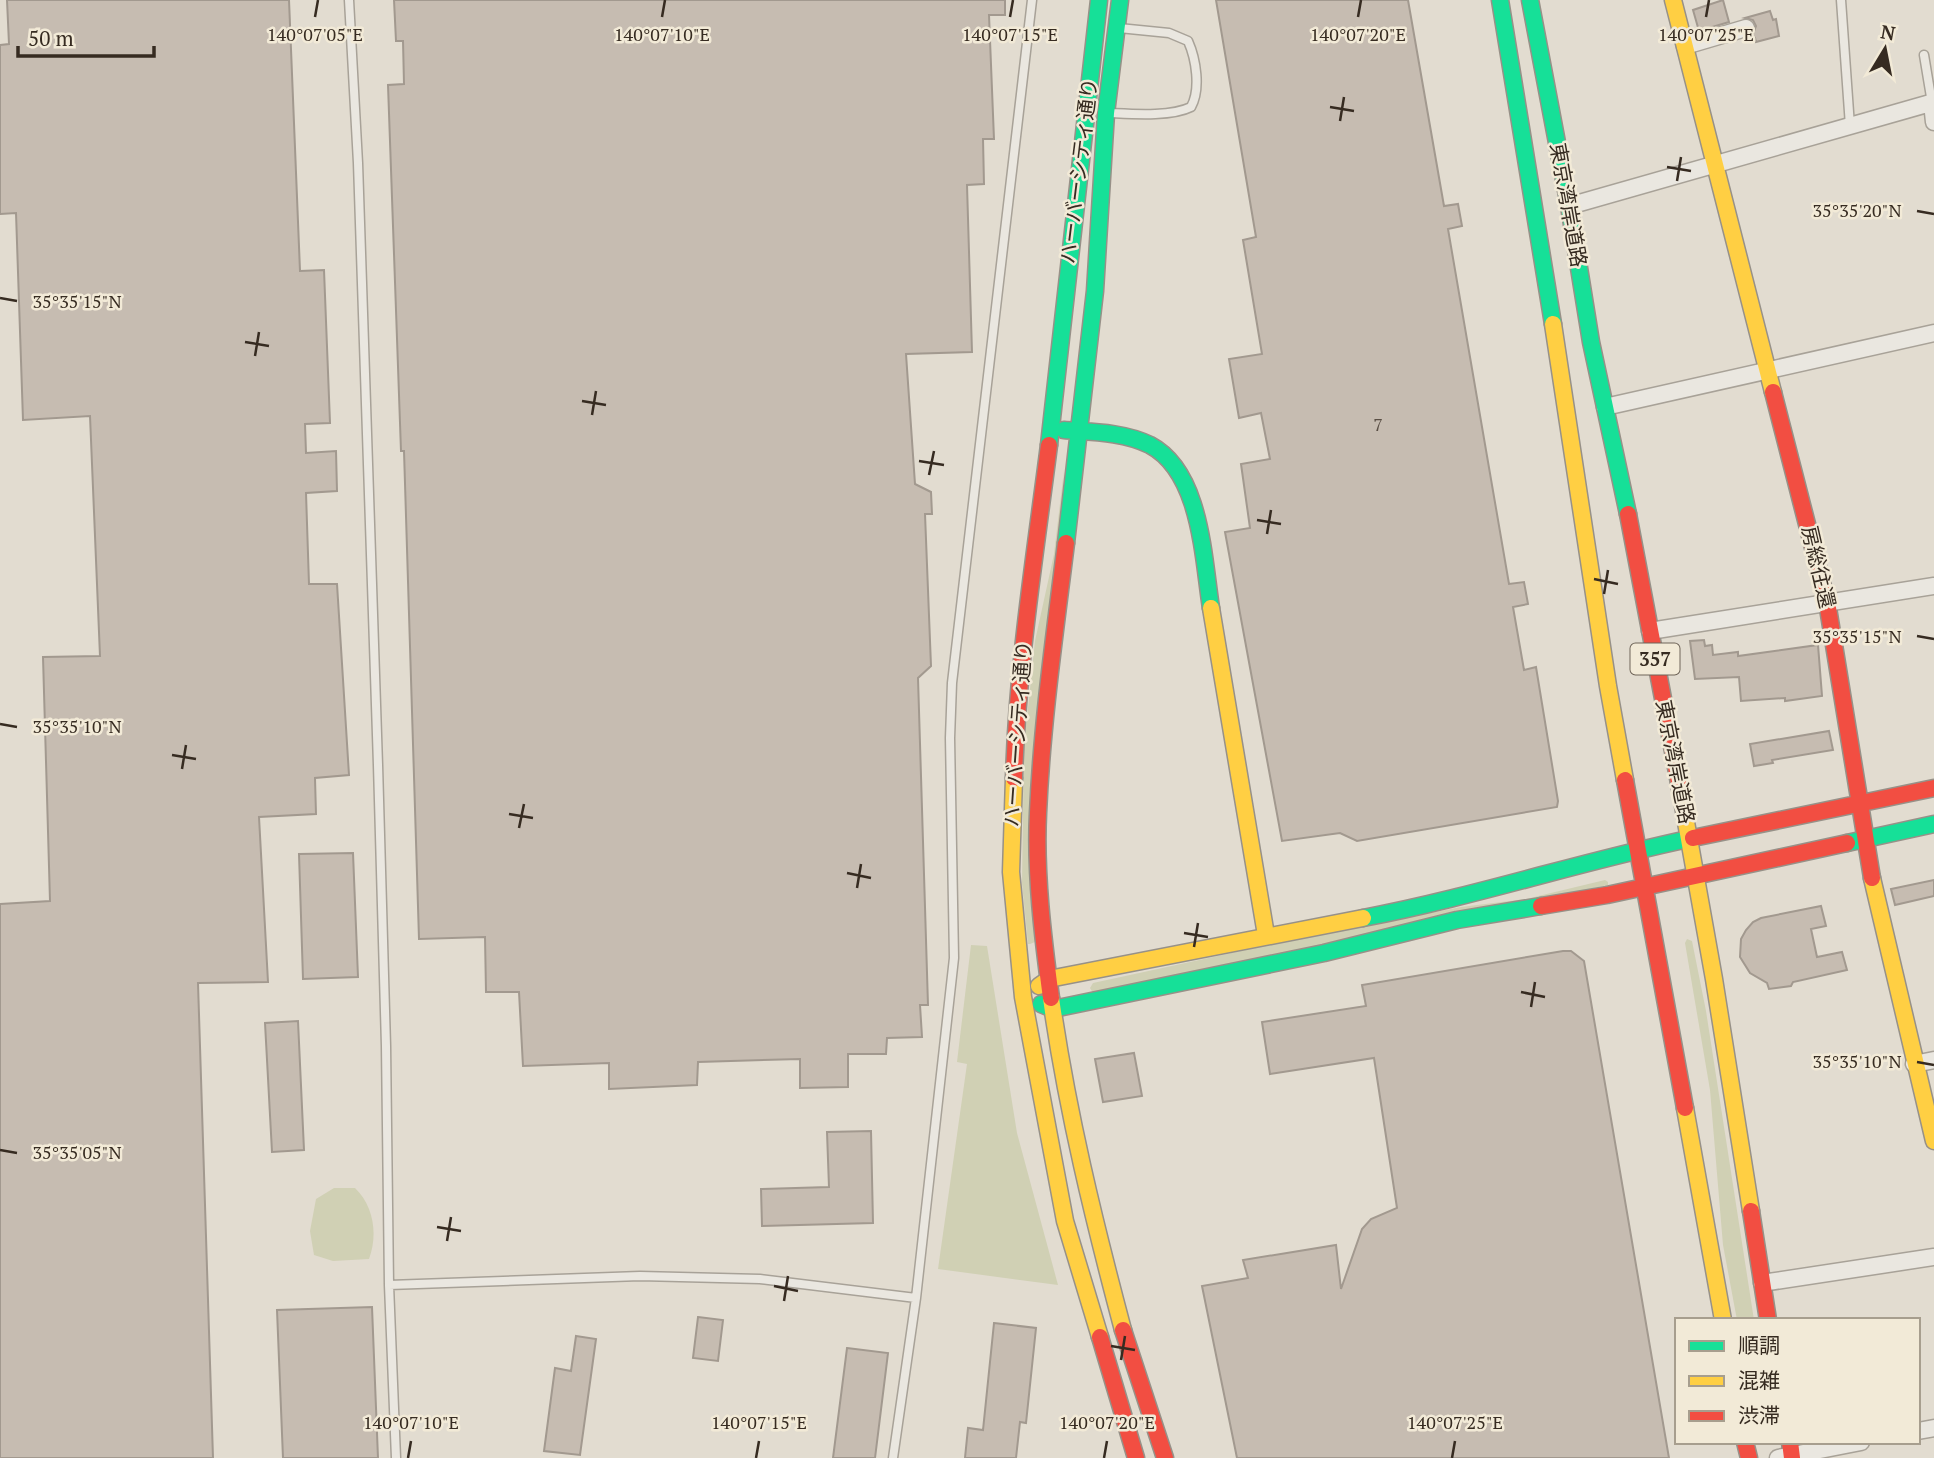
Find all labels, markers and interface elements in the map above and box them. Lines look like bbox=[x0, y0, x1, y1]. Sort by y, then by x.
scale bar bbox=[18, 14, 154, 58]
north arrow bbox=[1850, 14, 1920, 84]
text: N bbox=[1879, 18, 1898, 45]
text: 140°07'05"E bbox=[267, 22, 363, 46]
text: 140°07'10"E bbox=[614, 22, 710, 46]
text: 140°07'15"E bbox=[962, 22, 1058, 46]
text: 140°07'20"E bbox=[1310, 22, 1406, 46]
text: 140°07'25"E bbox=[1658, 22, 1754, 46]
text: 50 m bbox=[28, 24, 74, 52]
street label: ハーバーシティ通り bbox=[1053, 76, 1103, 265]
street label: 東京湾岸道路 bbox=[1544, 140, 1594, 269]
text: 35°35'20"N bbox=[1812, 198, 1902, 222]
text: 35°35'15"N bbox=[32, 289, 122, 313]
house number: 7 bbox=[1373, 412, 1383, 436]
street label: 房総往還 bbox=[1796, 523, 1842, 611]
text: 35°35'15"N bbox=[1812, 624, 1902, 648]
street label: ハーバーシティ通り bbox=[997, 640, 1037, 828]
road number: 357 bbox=[1630, 644, 1680, 674]
street label: 東京湾岸道路 bbox=[1650, 697, 1702, 826]
text: 35°35'10"N bbox=[32, 714, 122, 738]
text: 35°35'10"N bbox=[1812, 1049, 1902, 1073]
text: 35°35'05"N bbox=[32, 1140, 122, 1164]
legend bbox=[1675, 1318, 1920, 1444]
text: 順調 bbox=[1738, 1331, 1780, 1359]
text: 混雑 bbox=[1738, 1366, 1780, 1394]
text: 渋滞 bbox=[1738, 1401, 1780, 1429]
text: 140°07'10"E bbox=[363, 1410, 459, 1434]
text: 140°07'15"E bbox=[711, 1410, 807, 1434]
text: 140°07'20"E bbox=[1059, 1410, 1155, 1434]
text: 140°07'25"E bbox=[1407, 1410, 1503, 1434]

